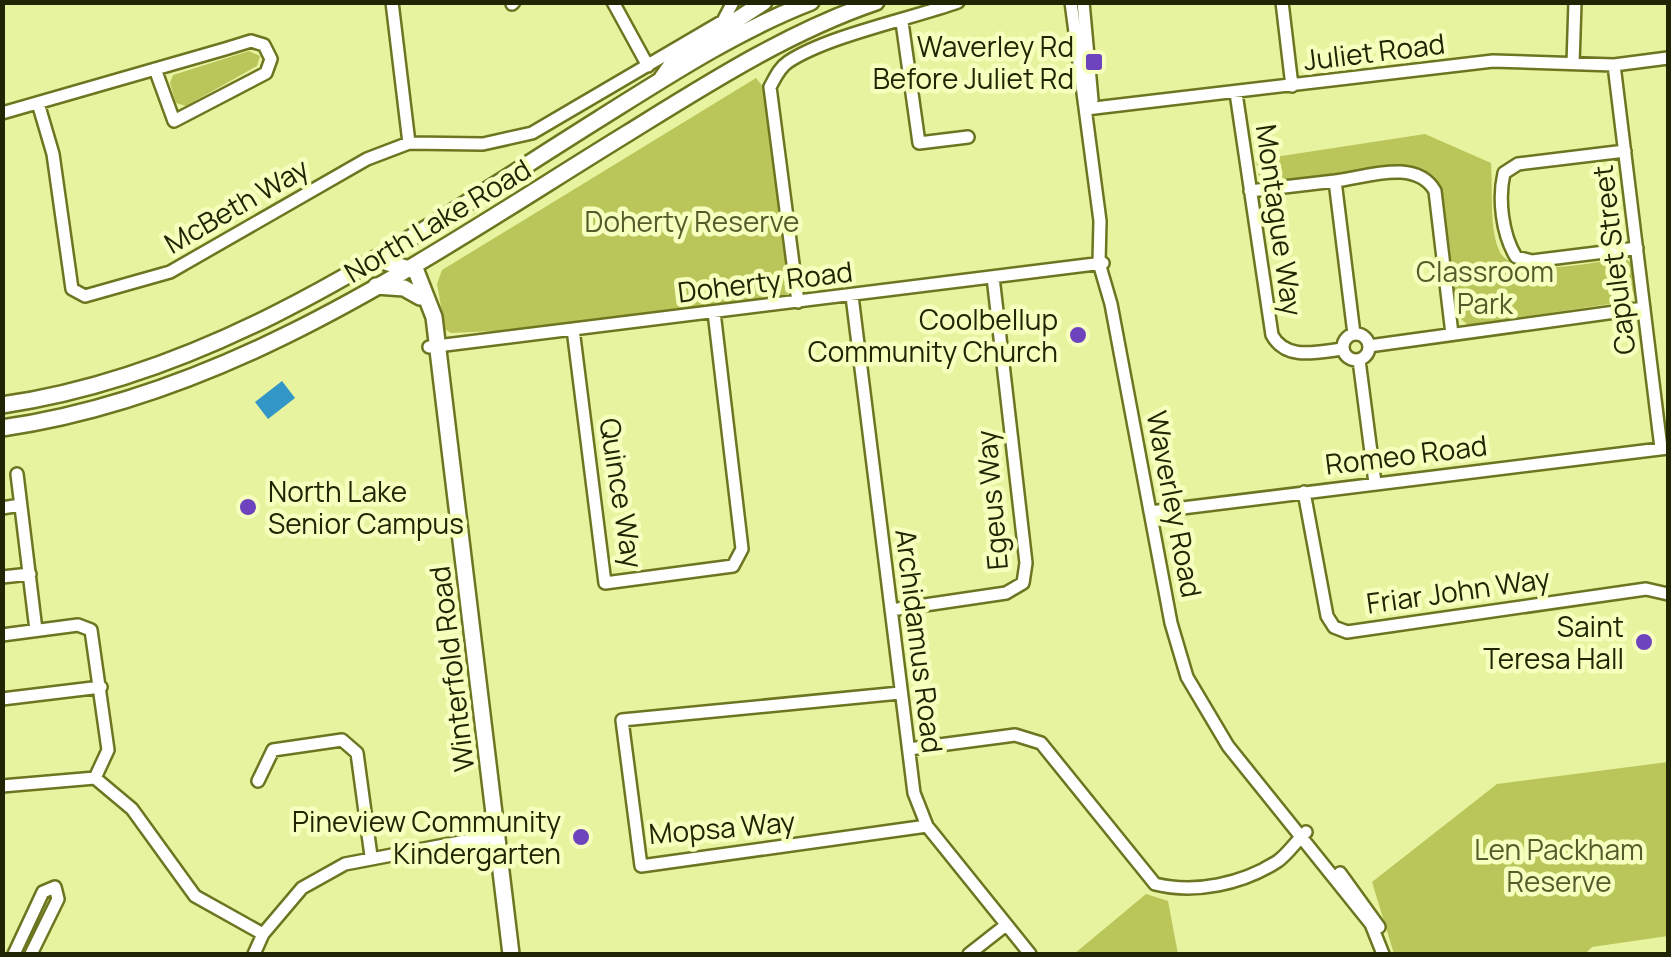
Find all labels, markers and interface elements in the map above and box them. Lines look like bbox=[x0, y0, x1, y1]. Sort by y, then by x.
street label: Juliet Road bbox=[1301, 23, 1447, 79]
place label: Waverley Rd Before Juliet Rd bbox=[873, 27, 1074, 97]
marker: Waverley Rd Before Juliet Rd bbox=[1083, 51, 1105, 73]
street label: Montague Way bbox=[1248, 122, 1312, 318]
street label: McBeth Way bbox=[157, 148, 315, 262]
street label: North Lake Road bbox=[337, 149, 537, 291]
street label: Capulet Street bbox=[1583, 163, 1643, 357]
park label: Doherty Reserve bbox=[585, 202, 799, 240]
street label: Doherty Road bbox=[675, 251, 855, 311]
park label: Classroom Park bbox=[1416, 252, 1554, 322]
place label: Coolbellup Community Church bbox=[808, 300, 1058, 370]
marker: Coolbellup Community Church bbox=[1067, 324, 1089, 346]
street label: Waverley Road bbox=[1138, 407, 1212, 601]
street label: Quince Way bbox=[591, 415, 653, 571]
street label: Romeo Road bbox=[1323, 425, 1489, 483]
street label: Egeus Way bbox=[966, 428, 1016, 572]
place label: North Lake Senior Campus bbox=[268, 472, 464, 542]
marker: North Lake Senior Campus bbox=[237, 496, 259, 518]
street label: Archidamus Road bbox=[887, 527, 953, 755]
street label: Friar John Way bbox=[1364, 558, 1552, 622]
street label: Winterfold Road bbox=[420, 564, 482, 774]
place label: Saint Teresa Hall bbox=[1483, 607, 1624, 677]
marker: Saint Teresa Hall bbox=[1633, 631, 1655, 653]
place label: Pineview Community Kindergarten bbox=[292, 802, 561, 872]
street label: Mopsa Way bbox=[647, 802, 797, 852]
marker: Pineview Community Kindergarten bbox=[570, 826, 592, 848]
park label: Len Packham Reserve bbox=[1474, 830, 1644, 900]

